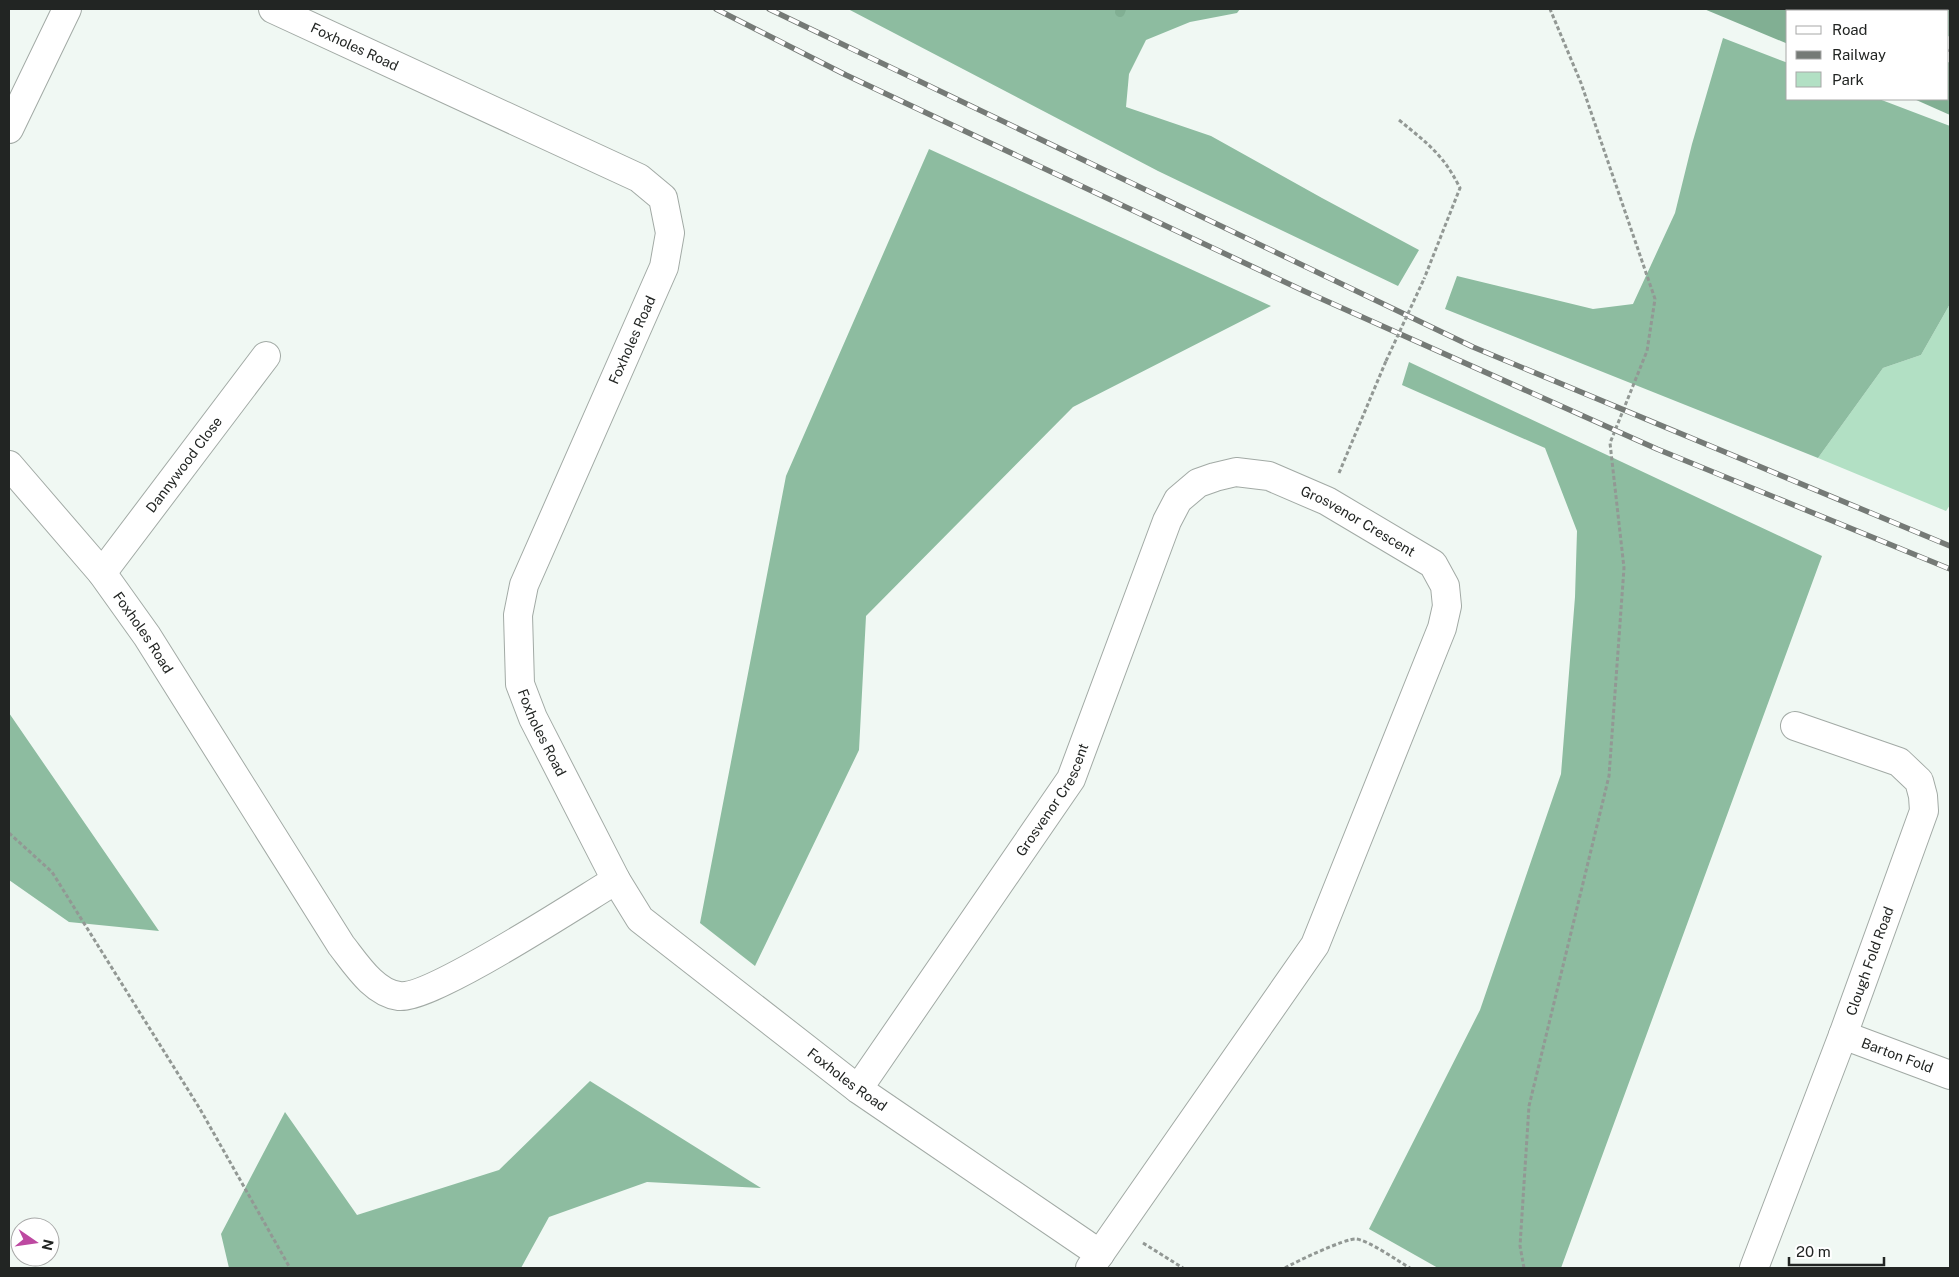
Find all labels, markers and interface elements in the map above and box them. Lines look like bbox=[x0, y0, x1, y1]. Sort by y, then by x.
legend bbox=[1786, 10, 1949, 100]
street label: Foxholes Road bbox=[308, 20, 401, 74]
text: Road bbox=[1832, 21, 1868, 38]
text: Railway bbox=[1832, 46, 1886, 63]
text: Park bbox=[1832, 71, 1864, 88]
street label: Foxholes Road bbox=[605, 293, 659, 387]
street label: Dannywood Close bbox=[143, 413, 225, 516]
street label: Grosvenor Crescent bbox=[1298, 483, 1418, 560]
street label: Foxholes Road bbox=[110, 589, 176, 676]
street label: Foxholes Road bbox=[515, 687, 569, 779]
street label: Grosvenor Crescent bbox=[1012, 741, 1092, 859]
street label: Clough Fold Road bbox=[1843, 904, 1897, 1018]
street label: Barton Fold bbox=[1859, 1035, 1935, 1076]
street label: Foxholes Road bbox=[804, 1045, 890, 1114]
north arrow bbox=[10, 1217, 60, 1267]
scale bar bbox=[1789, 1234, 1884, 1266]
text: N bbox=[39, 1238, 57, 1252]
text: 20 m bbox=[1796, 1243, 1831, 1260]

